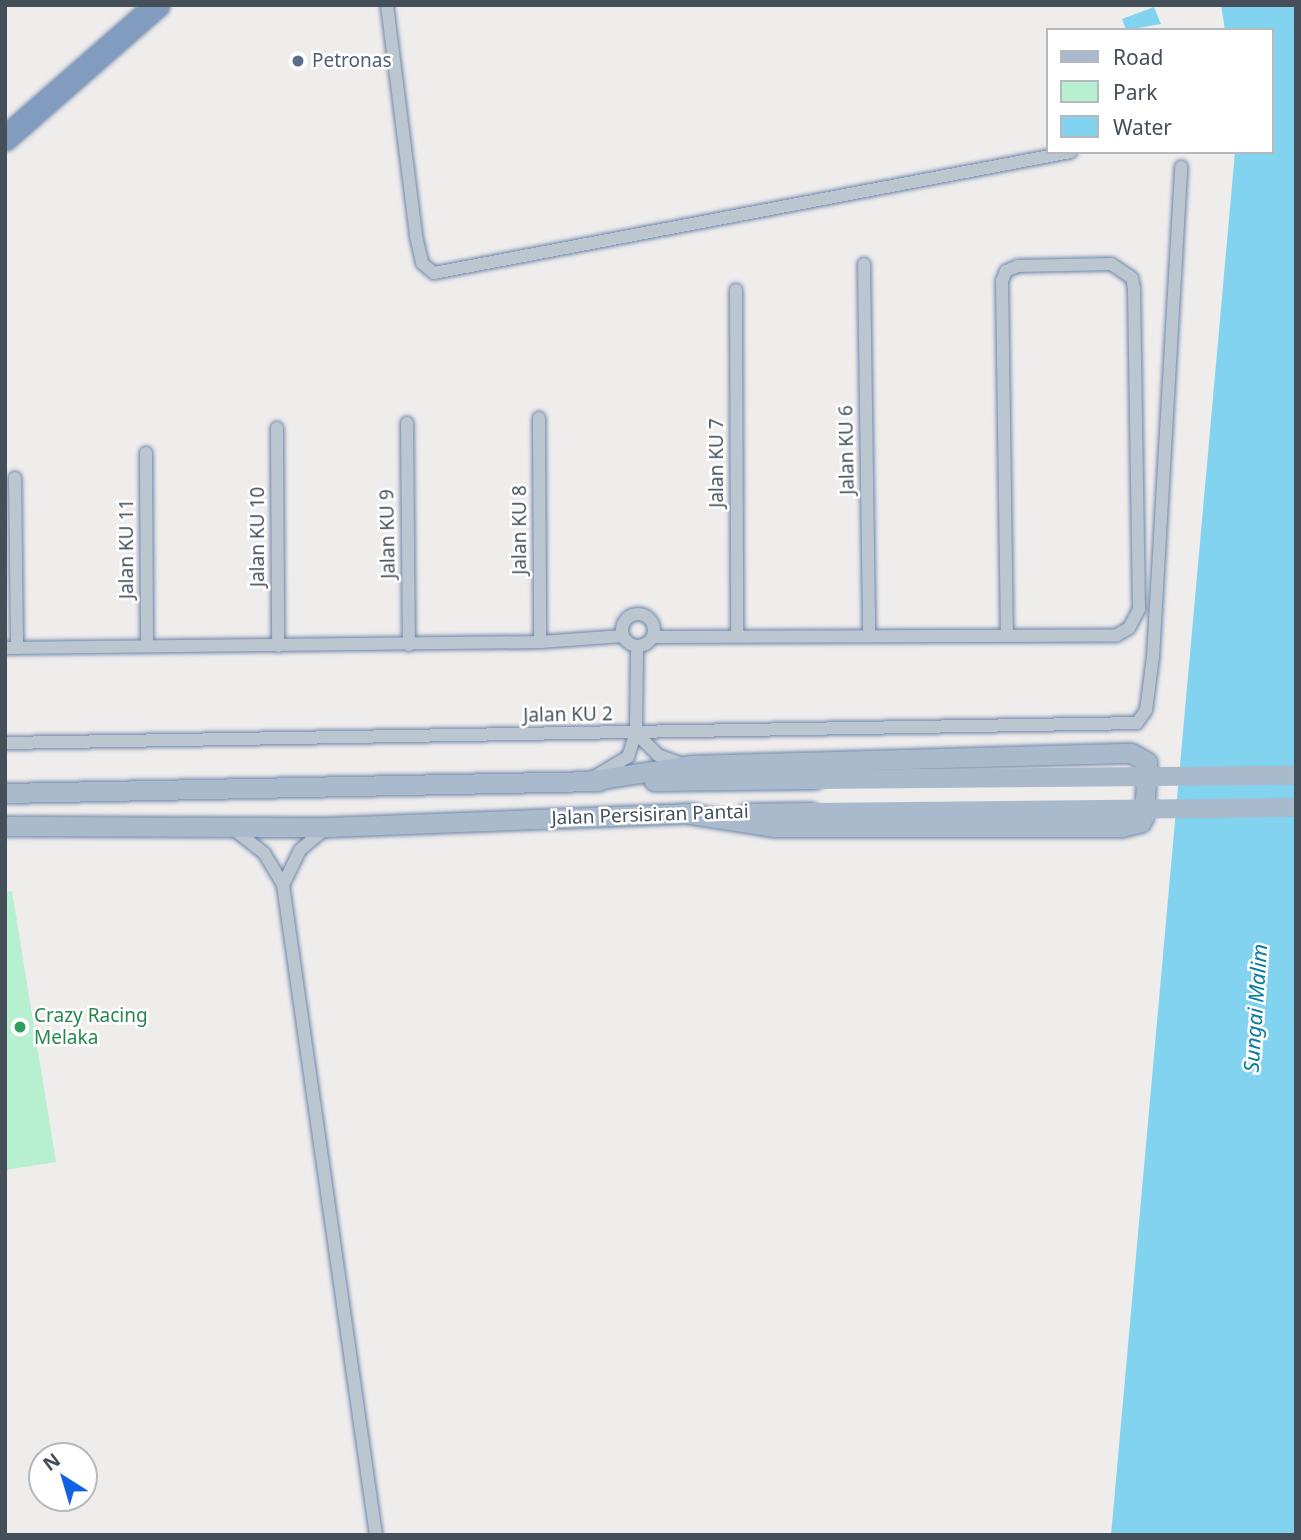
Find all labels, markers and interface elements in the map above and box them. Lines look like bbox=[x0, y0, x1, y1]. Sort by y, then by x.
legend bbox=[1046, 28, 1273, 154]
text: Road bbox=[1113, 43, 1163, 71]
place label: Petronas bbox=[312, 50, 392, 72]
marker: Petronas bbox=[290, 53, 306, 69]
text: Park bbox=[1113, 78, 1157, 106]
text: Water bbox=[1113, 113, 1172, 141]
street label: Jalan KU 6 bbox=[835, 405, 859, 495]
street label: Jalan KU 7 bbox=[706, 418, 728, 508]
street label: Jalan KU 8 bbox=[509, 485, 531, 575]
street label: Jalan KU 10 bbox=[247, 487, 269, 587]
street label: Jalan KU 9 bbox=[376, 489, 400, 579]
street label: Jalan KU 11 bbox=[116, 499, 138, 599]
street label: Jalan KU 2 bbox=[523, 703, 613, 727]
street label: Jalan Persisiran Pantai bbox=[551, 800, 749, 830]
water label: Sungai Malim bbox=[1238, 943, 1272, 1073]
place label: Crazy Racing Melaka bbox=[34, 1005, 148, 1049]
marker: Crazy Racing Melaka bbox=[12, 1019, 28, 1035]
north arrow bbox=[28, 1442, 98, 1512]
text: N bbox=[38, 1447, 66, 1477]

